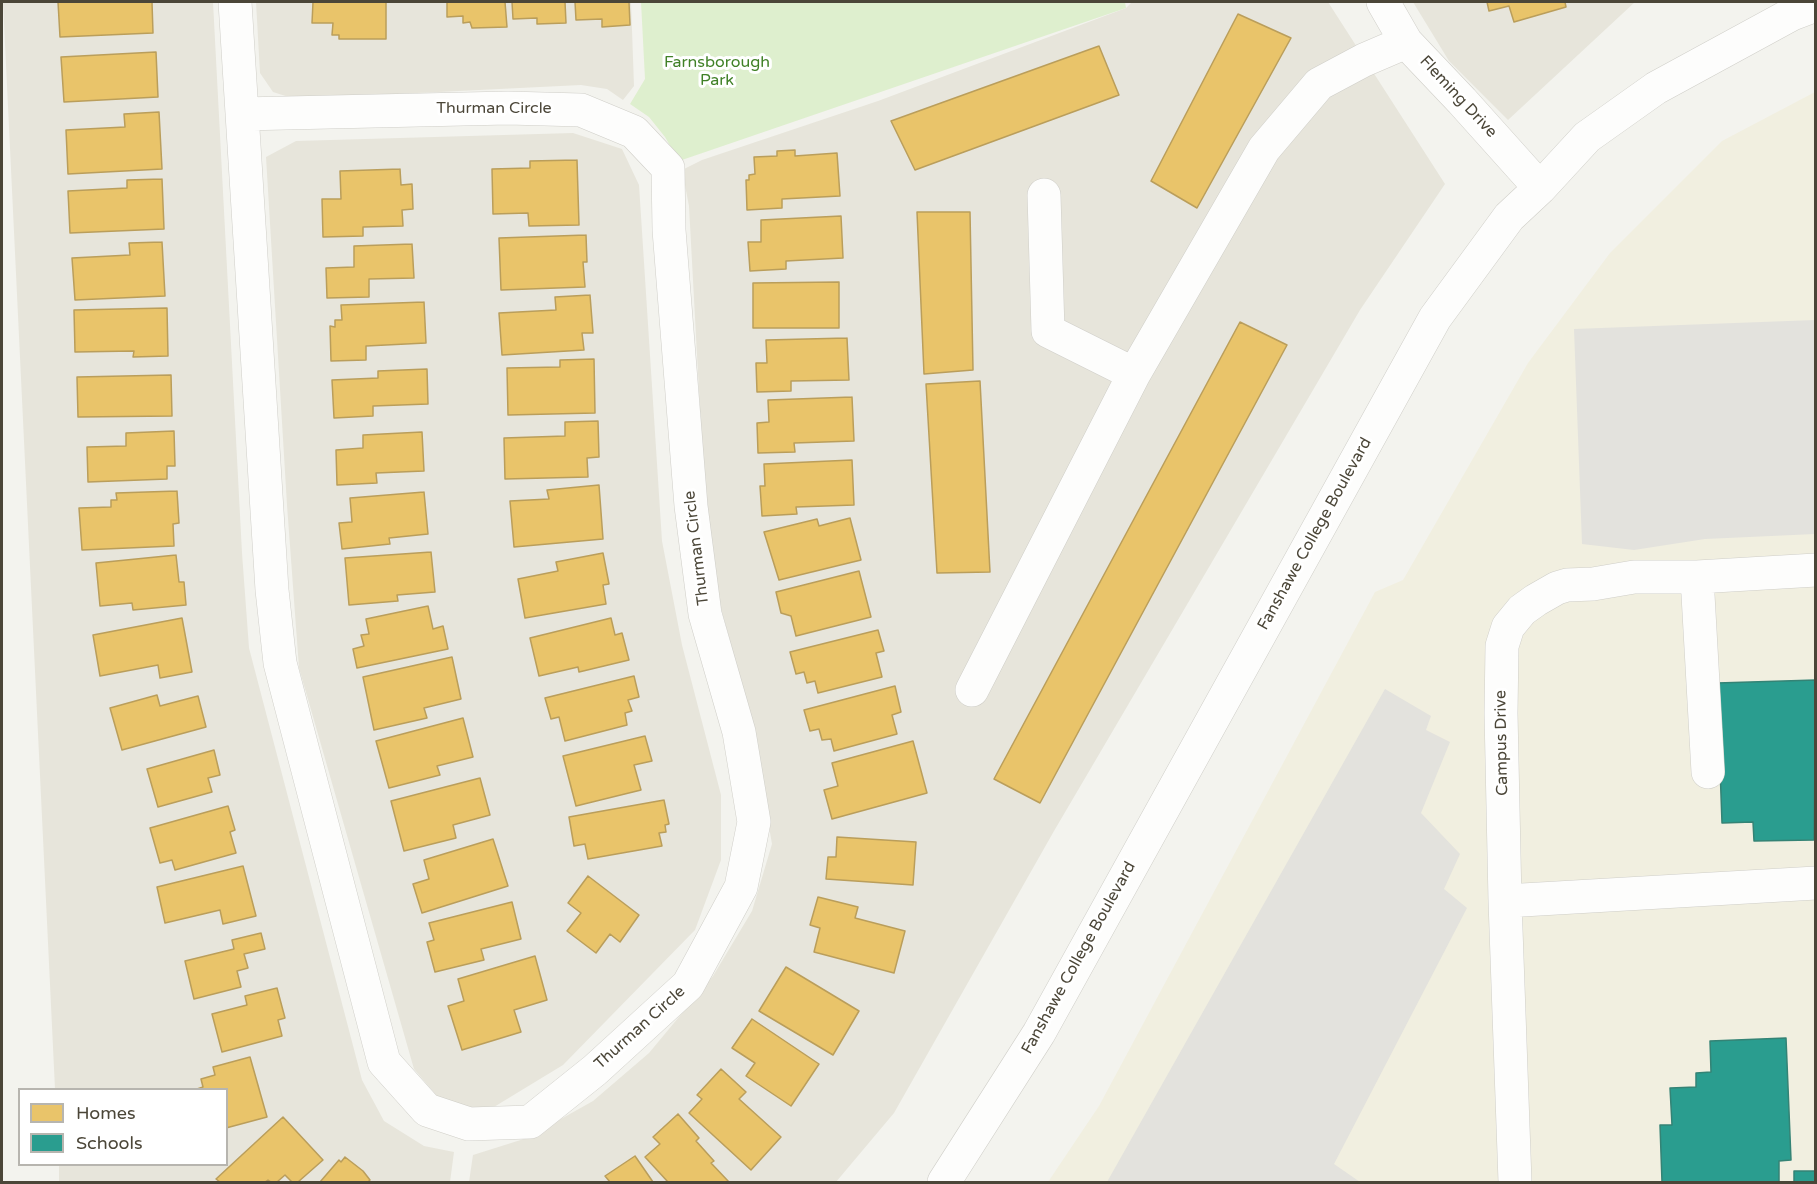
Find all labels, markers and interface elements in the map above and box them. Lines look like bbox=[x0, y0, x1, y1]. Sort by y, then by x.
street label: Fleming Drive bbox=[1415, 52, 1501, 142]
park label: Farnsborough Park bbox=[664, 53, 770, 91]
street label: Thurman Circle bbox=[436, 99, 552, 119]
street label: Fanshawe College Boulevard bbox=[1254, 434, 1376, 634]
street label: Thurman Circle bbox=[680, 490, 714, 606]
street label: Campus Drive bbox=[1491, 690, 1513, 796]
street label: Fanshawe College Boulevard bbox=[1018, 858, 1140, 1058]
street label: Thurman Circle bbox=[591, 982, 689, 1074]
legend bbox=[18, 1088, 228, 1166]
text: Homes bbox=[76, 1102, 136, 1124]
text: Schools bbox=[76, 1132, 143, 1154]

